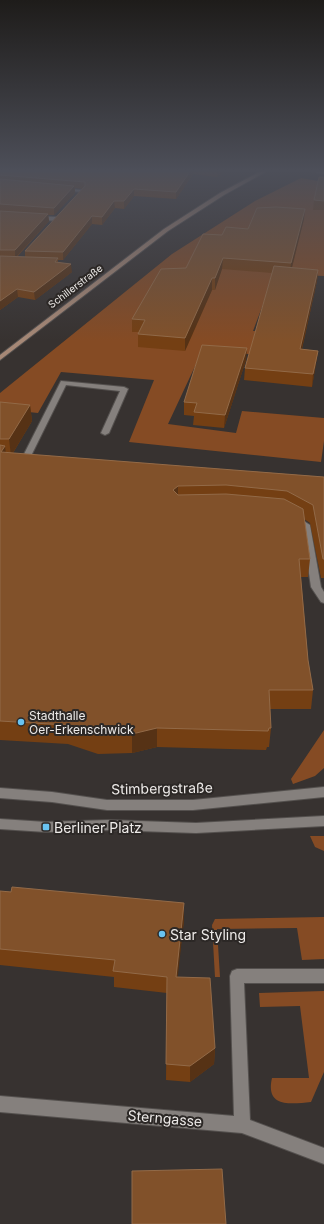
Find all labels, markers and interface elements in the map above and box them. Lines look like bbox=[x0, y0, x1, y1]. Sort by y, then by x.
street label: Schillerstraße bbox=[46, 262, 105, 310]
place label: Stadthalle Oer-Erkenschwick bbox=[29, 708, 134, 737]
marker: Stadthalle Oer-Erkenschwick bbox=[16, 717, 26, 727]
street label: Stimbergstraße bbox=[111, 779, 213, 797]
place label: Berliner Platz bbox=[54, 819, 142, 836]
marker: Berliner Platz bbox=[41, 822, 51, 832]
place label: Star Styling bbox=[170, 926, 246, 943]
marker: Star Styling bbox=[157, 929, 167, 939]
street label: Sterngasse bbox=[127, 1106, 203, 1130]

